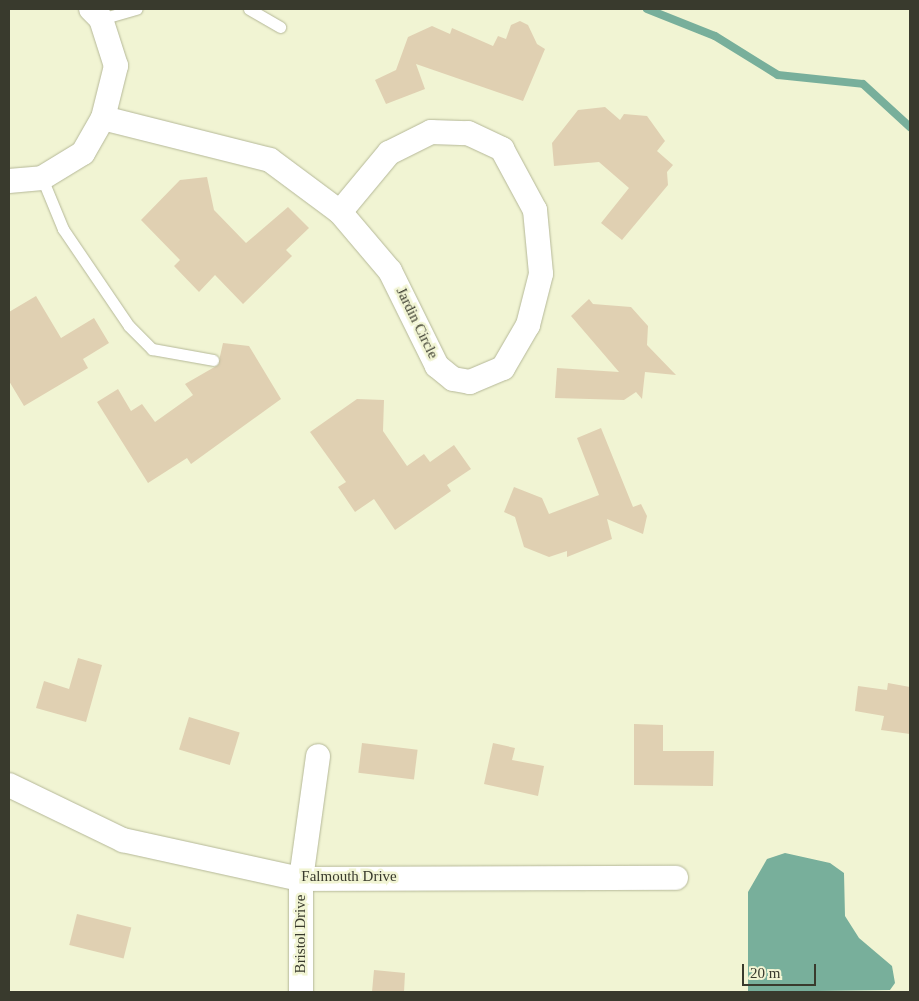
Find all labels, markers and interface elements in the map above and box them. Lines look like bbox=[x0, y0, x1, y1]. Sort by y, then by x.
street label: Jardin Circle bbox=[392, 284, 442, 362]
street label: Falmouth Drive bbox=[301, 868, 397, 886]
street label: Bristol Drive bbox=[292, 895, 310, 973]
scale bar bbox=[744, 954, 818, 986]
text: 20 m bbox=[750, 965, 780, 981]

